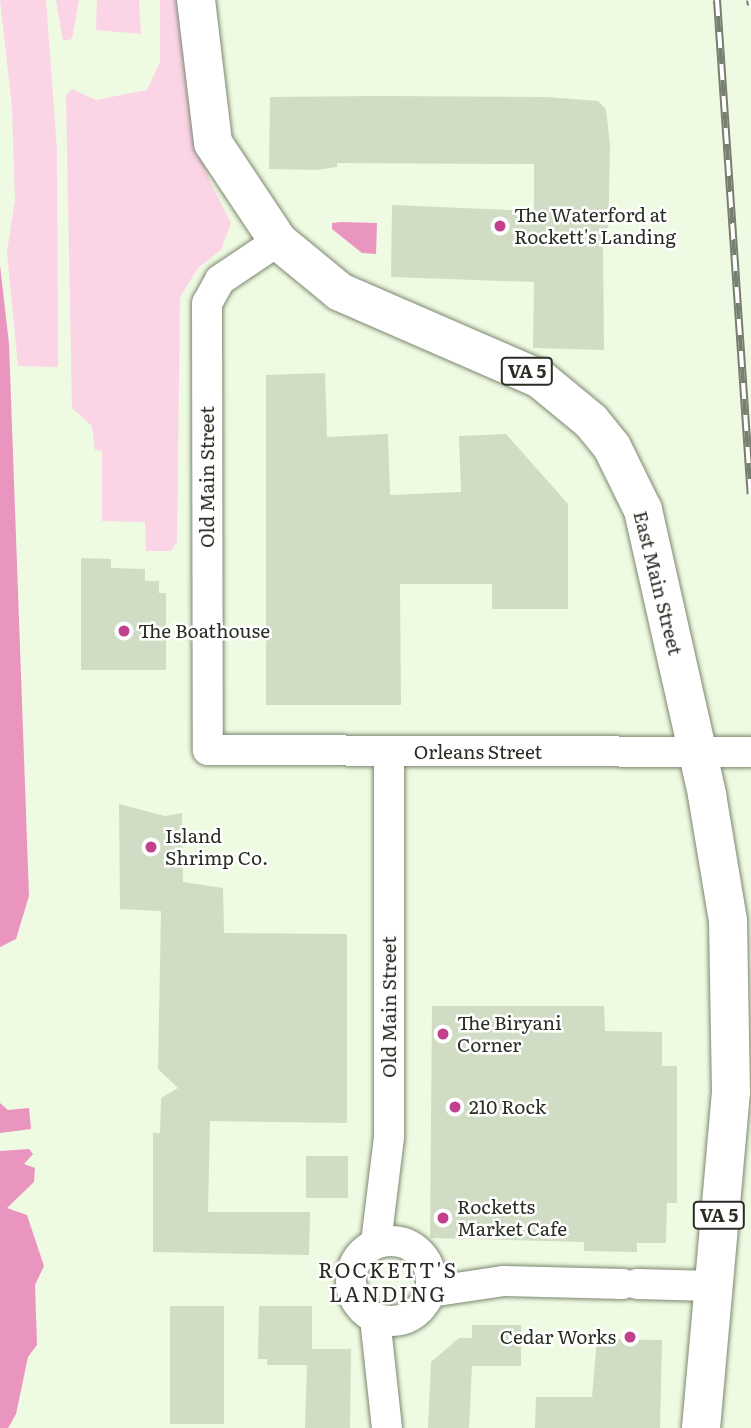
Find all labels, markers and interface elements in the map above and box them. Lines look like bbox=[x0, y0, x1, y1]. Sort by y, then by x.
place label: The Waterford at Rockett's Landing bbox=[514, 204, 676, 248]
marker: The Waterford at Rockett's Landing bbox=[492, 218, 508, 234]
road number: VA 5 bbox=[501, 356, 553, 386]
street label: Old Main Street bbox=[196, 406, 218, 548]
street label: East Main Street bbox=[629, 508, 687, 658]
place label: The Boathouse bbox=[138, 620, 270, 642]
marker: The Boathouse bbox=[116, 623, 132, 639]
street label: Orleans Street bbox=[414, 741, 542, 763]
place label: Island Shrimp Co. bbox=[165, 825, 268, 869]
marker: Island Shrimp Co. bbox=[143, 839, 159, 855]
street label: Old Main Street bbox=[378, 936, 400, 1078]
place label: The Biryani Corner bbox=[457, 1012, 561, 1056]
marker: The Biryani Corner bbox=[435, 1026, 451, 1042]
place label: 210 Rock bbox=[469, 1096, 546, 1118]
marker: 210 Rock bbox=[447, 1099, 463, 1115]
place label: Rocketts Market Cafe bbox=[457, 1196, 567, 1240]
road number: VA 5 bbox=[693, 1200, 745, 1230]
marker: Rocketts Market Cafe bbox=[435, 1210, 451, 1226]
district label: ROCKETT'S LANDING bbox=[319, 1256, 457, 1306]
place label: Cedar Works bbox=[500, 1326, 616, 1348]
marker: Cedar Works bbox=[622, 1329, 638, 1345]

